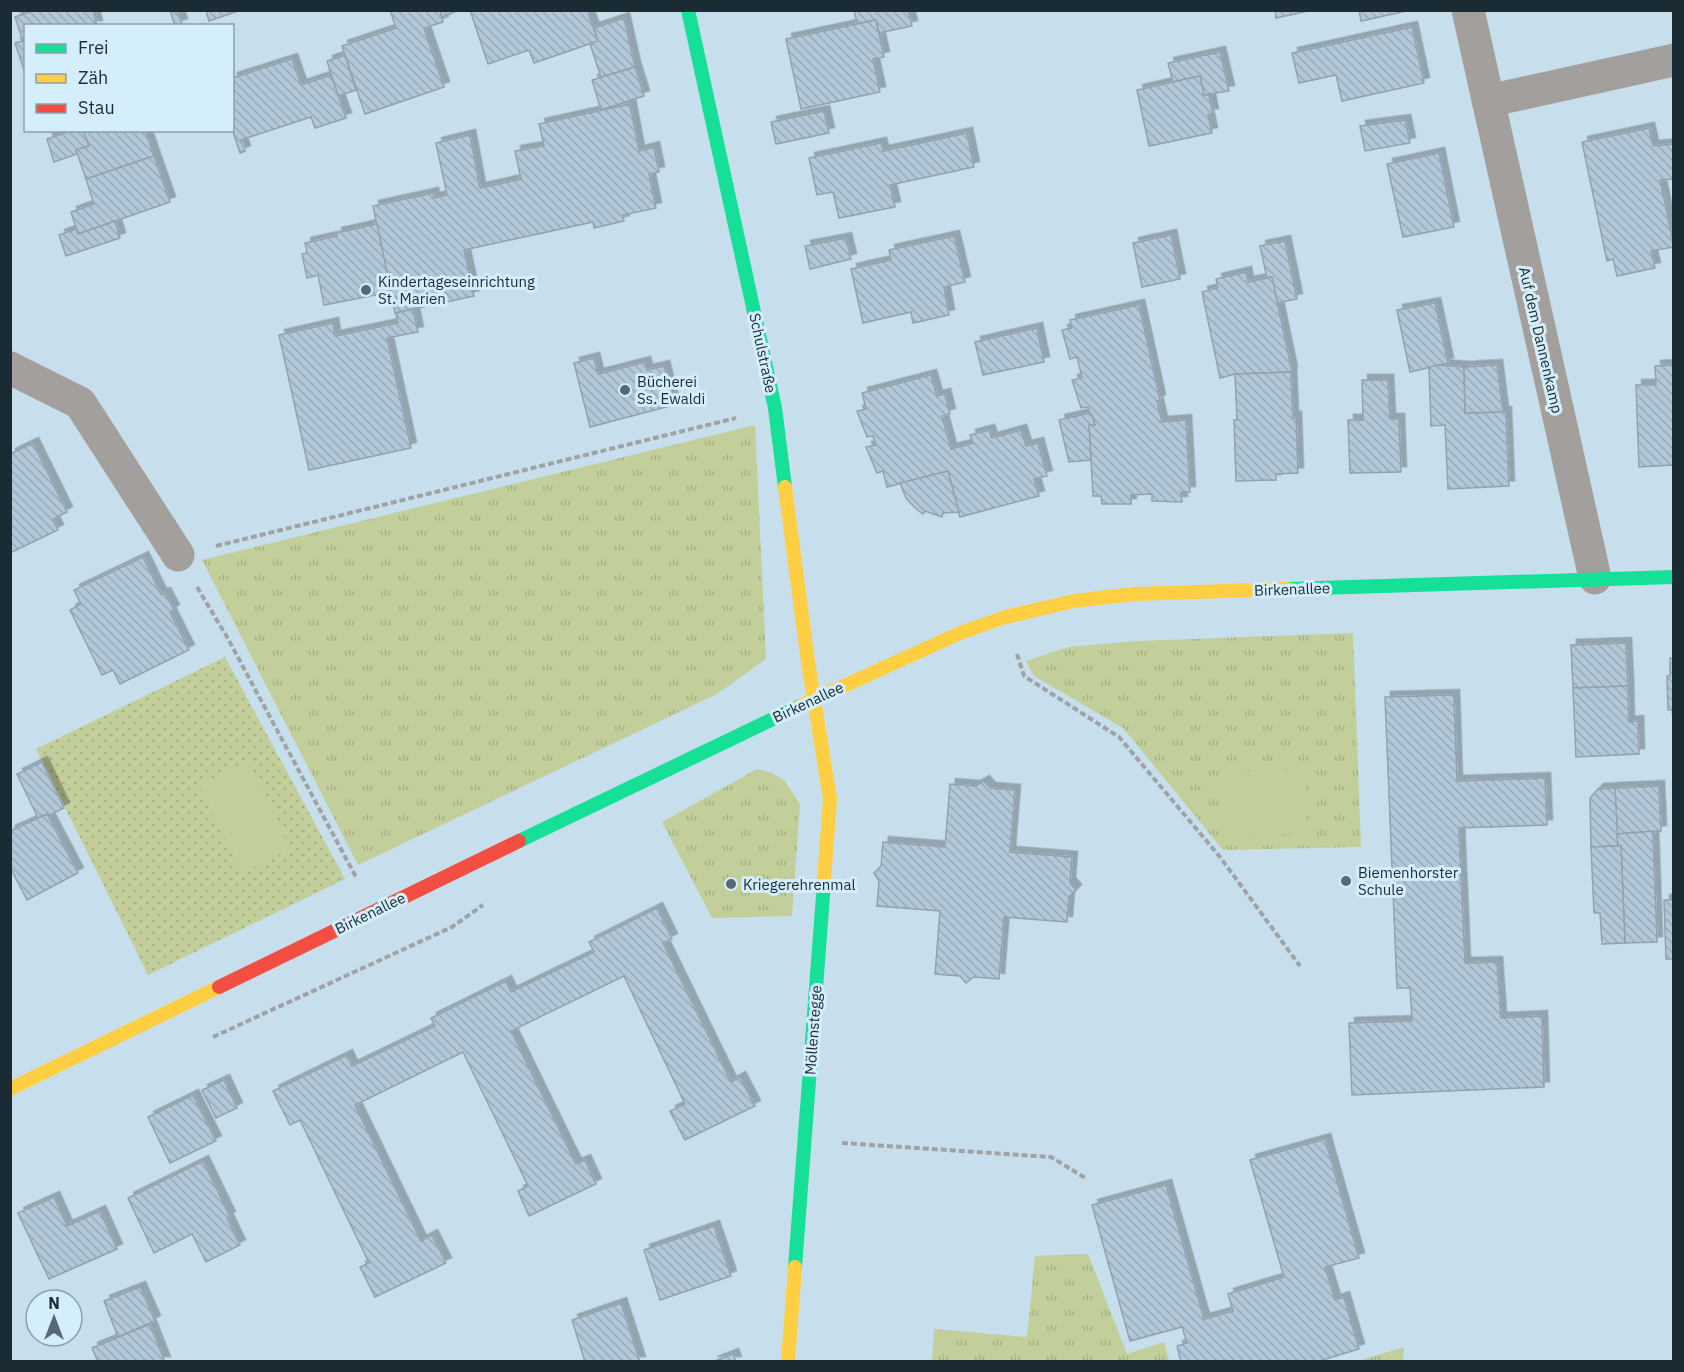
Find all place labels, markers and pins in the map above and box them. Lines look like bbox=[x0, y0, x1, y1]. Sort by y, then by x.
place label: Kindertageseinrichtung St. Marien bbox=[378, 272, 535, 308]
marker: Kindertageseinrichtung St. Marien bbox=[359, 283, 373, 297]
place label: Bücherei Ss. Ewaldi bbox=[637, 372, 705, 408]
marker: Bücherei Ss. Ewaldi bbox=[618, 383, 632, 397]
place label: Biemenhorster Schule bbox=[1358, 863, 1459, 899]
marker: Biemenhorster Schule bbox=[1339, 874, 1353, 888]
place label: Kriegerehrenmal bbox=[743, 875, 855, 894]
marker: Kriegerehrenmal bbox=[724, 877, 738, 891]

